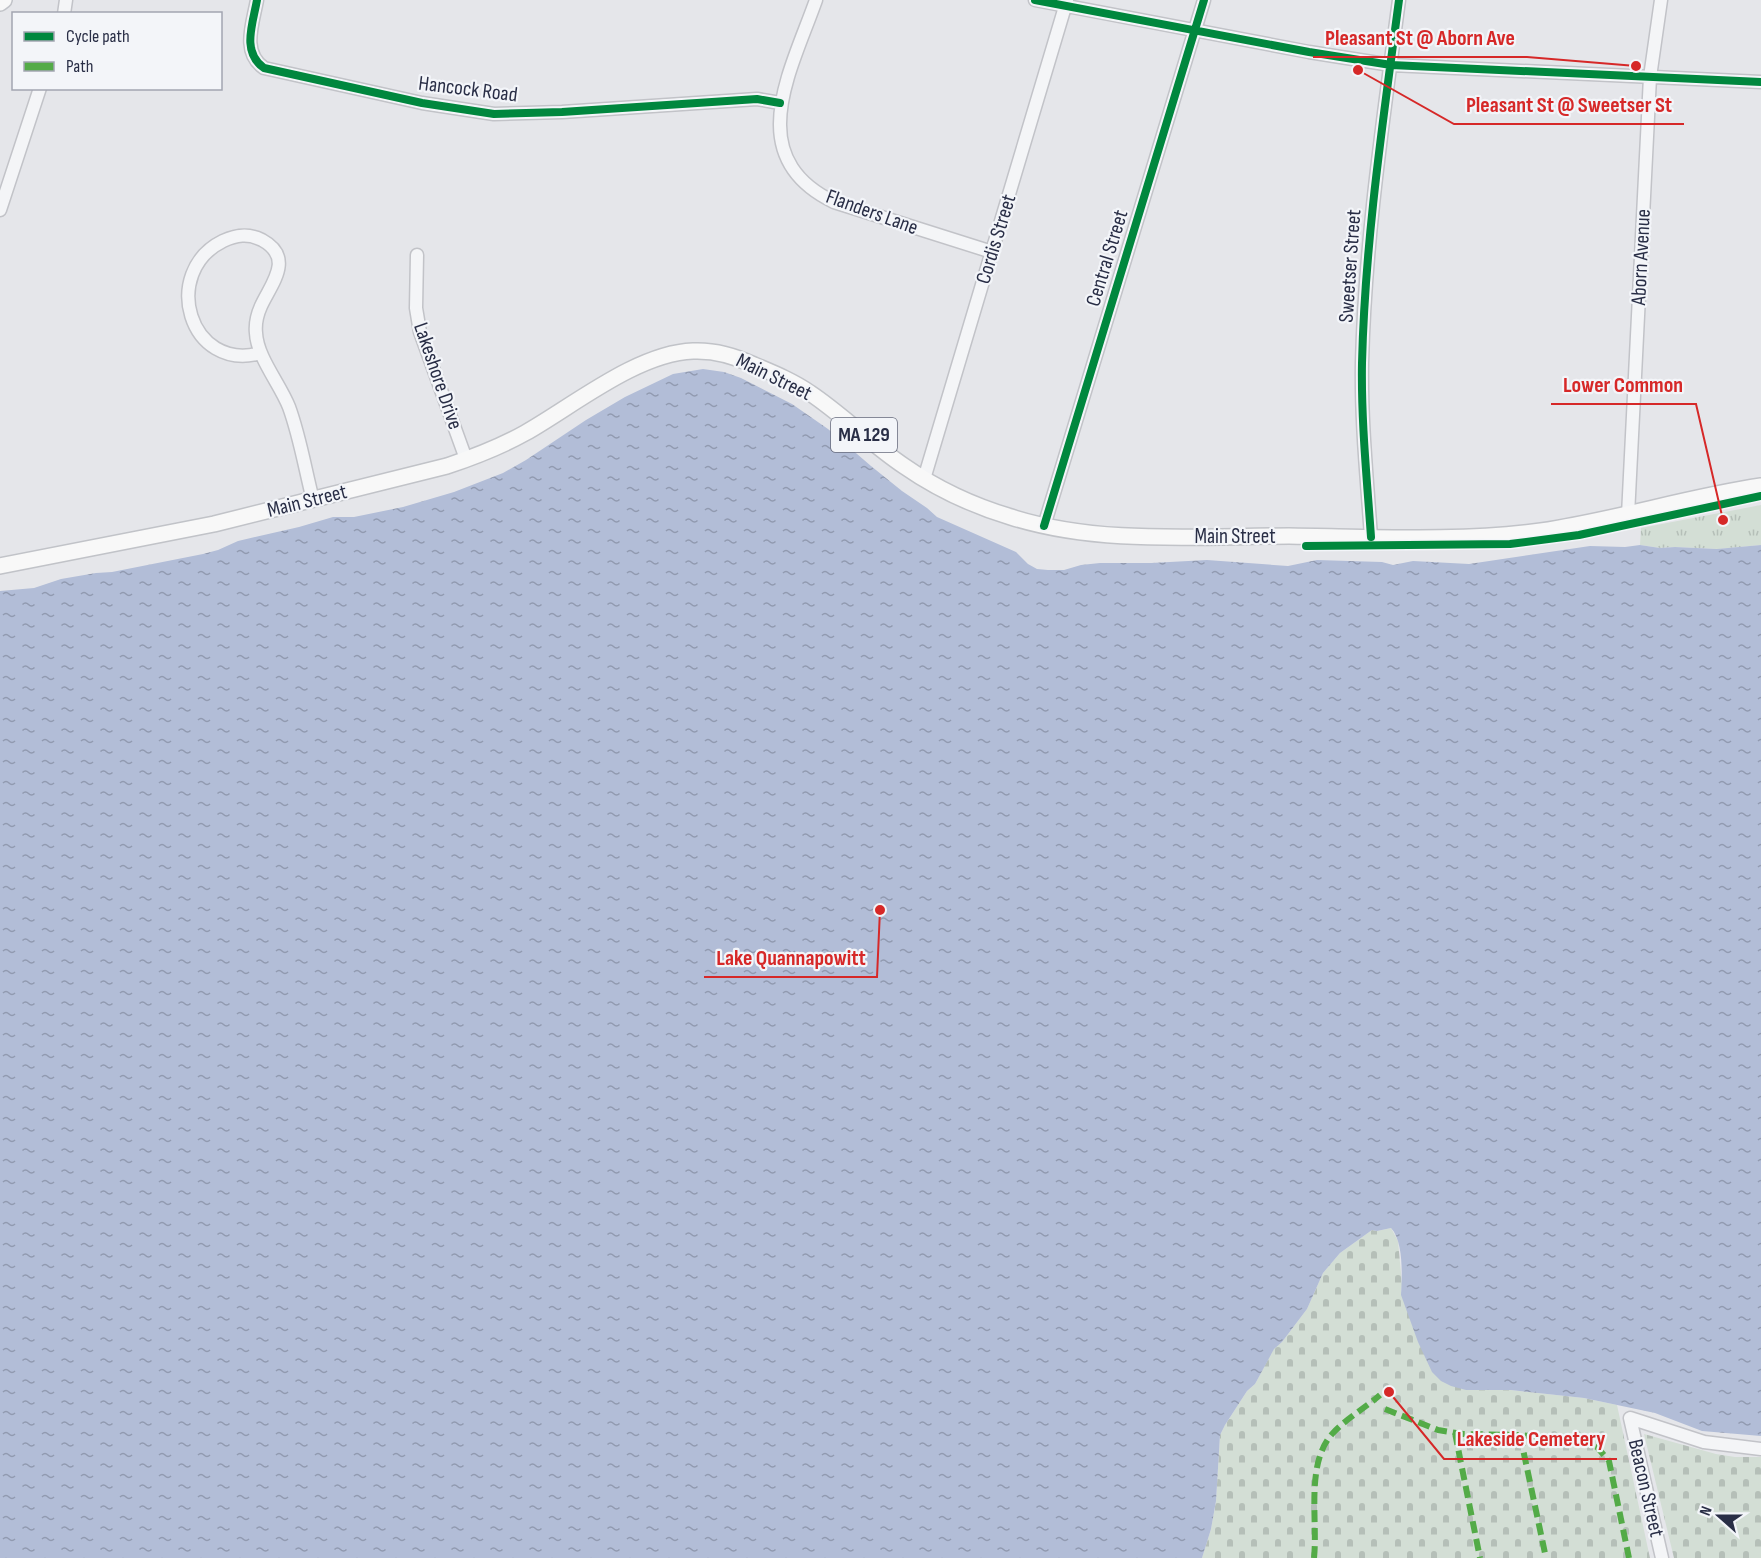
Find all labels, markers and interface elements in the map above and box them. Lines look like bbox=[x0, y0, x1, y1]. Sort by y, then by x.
legend bbox=[12, 12, 222, 90]
callout: Pleasant St @ Aborn Ave bbox=[1313, 17, 1527, 57]
text: Pleasant St @ Aborn Ave bbox=[1325, 25, 1515, 52]
text: Cycle path bbox=[66, 26, 130, 47]
text: Path bbox=[66, 56, 94, 77]
street label: Hancock Road bbox=[417, 71, 519, 107]
callout: Pleasant St @ Sweetser St bbox=[1454, 84, 1684, 124]
text: Pleasant St @ Sweetser St bbox=[1466, 92, 1672, 119]
street label: Flanders Lane bbox=[823, 184, 921, 240]
street label: Cordis Street bbox=[971, 191, 1021, 287]
street label: Central Street bbox=[1081, 207, 1133, 309]
street label: Aborn Avenue bbox=[1626, 208, 1656, 307]
street label: Sweetser Street bbox=[1334, 209, 1366, 323]
street label: Lakeshore Drive bbox=[408, 319, 468, 433]
street label: Main Street bbox=[732, 348, 816, 406]
callout: Lower Common bbox=[1551, 364, 1696, 404]
text: Lower Common bbox=[1563, 372, 1683, 399]
road number: MA 129 bbox=[831, 418, 897, 452]
street label: Main Street bbox=[265, 479, 349, 523]
street label: Main Street bbox=[1194, 524, 1276, 549]
callout: Lake Quannapowitt bbox=[704, 937, 877, 977]
text: Lake Quannapowitt bbox=[716, 945, 866, 972]
callout: Lakeside Cemetery bbox=[1444, 1419, 1617, 1459]
text: Lakeside Cemetery bbox=[1457, 1426, 1605, 1453]
street label: Beacon Street bbox=[1623, 1437, 1669, 1539]
north arrow bbox=[1689, 1486, 1749, 1546]
text: N bbox=[1696, 1504, 1717, 1519]

